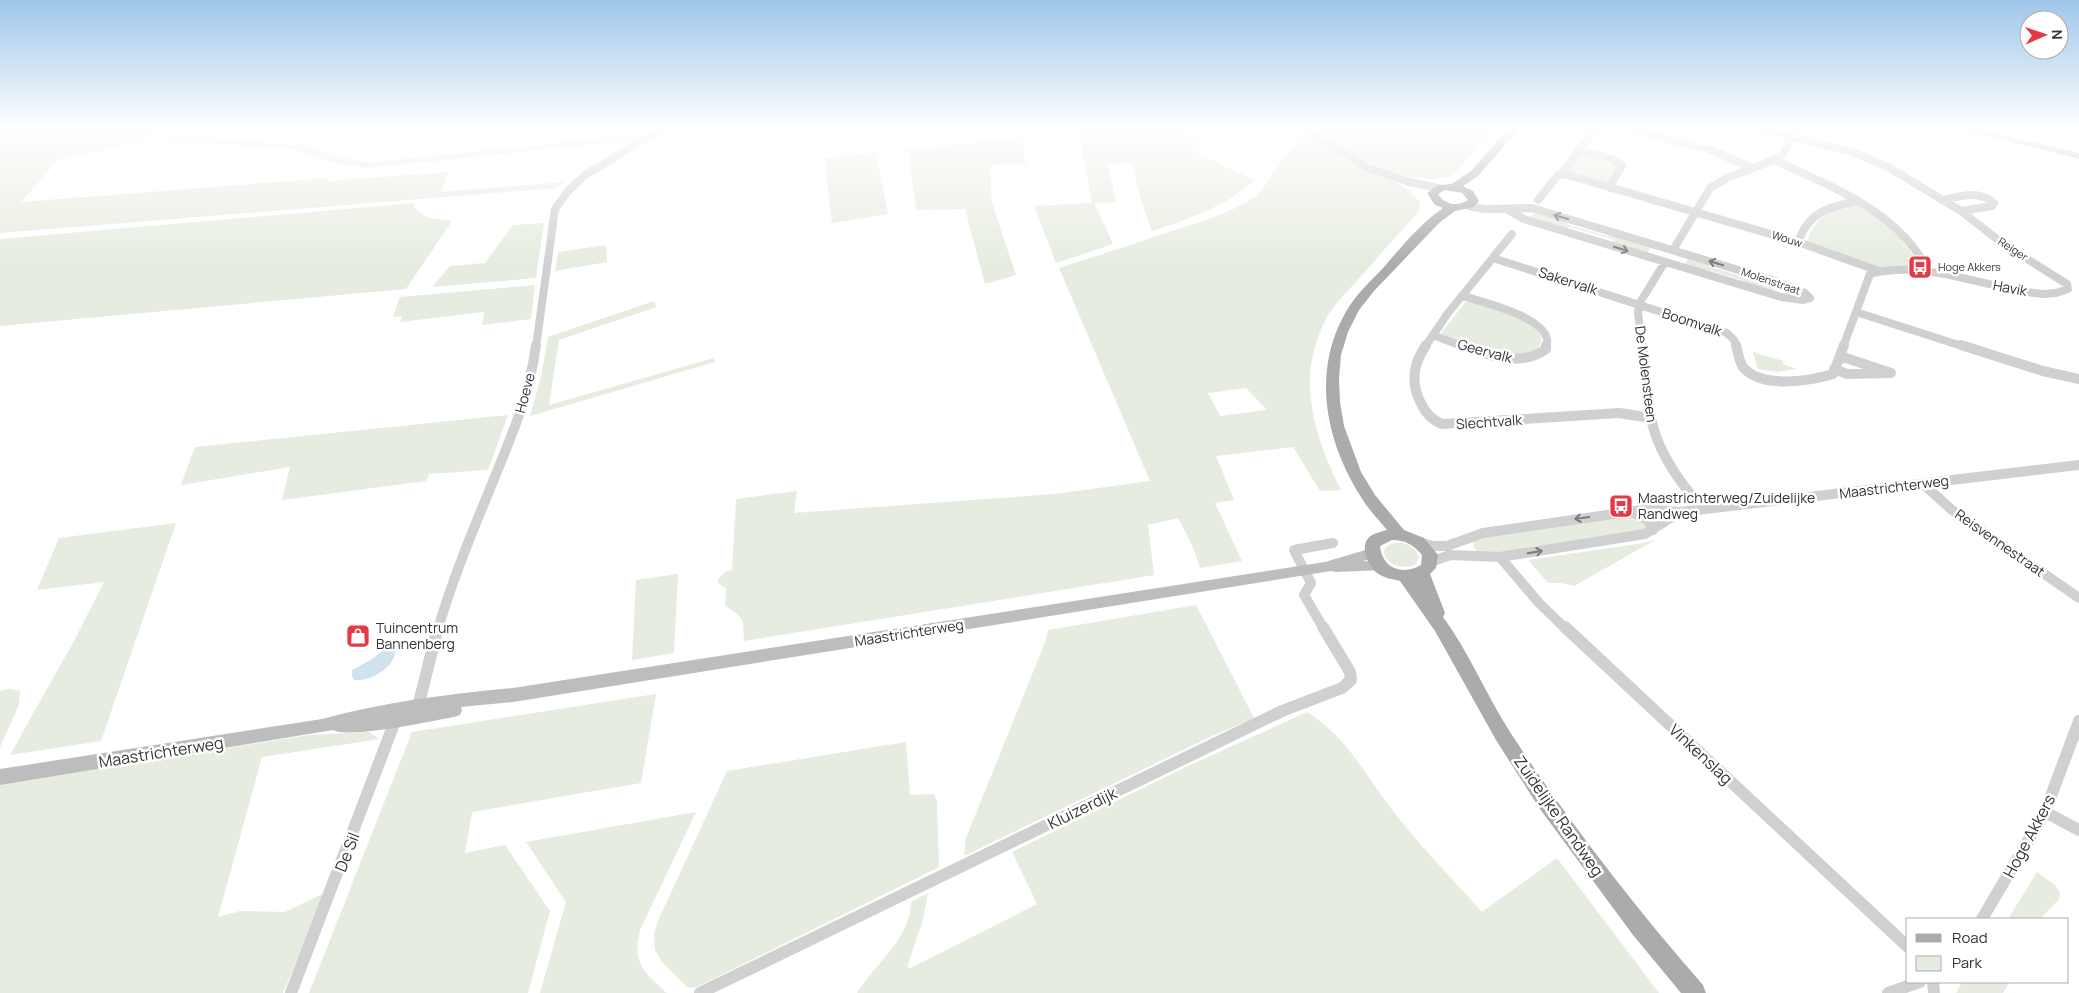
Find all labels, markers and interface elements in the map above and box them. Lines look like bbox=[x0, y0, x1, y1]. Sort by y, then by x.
north arrow bbox=[2019, 10, 2069, 60]
text: N bbox=[2048, 29, 2067, 40]
one-way arrow bbox=[1553, 211, 1569, 221]
street label: Wouw bbox=[1770, 227, 1805, 250]
street label: Reiger bbox=[1995, 233, 2031, 264]
one-way arrow bbox=[1613, 244, 1629, 254]
bus stop icon: Hoge Akkers bbox=[1907, 254, 1933, 280]
one-way arrow bbox=[1709, 258, 1725, 268]
place label: Hoge Akkers bbox=[1938, 259, 2001, 274]
street label: Sakervalk bbox=[1536, 262, 1601, 299]
street label: Molenstraat bbox=[1740, 263, 1803, 298]
street label: Havik bbox=[1991, 275, 2030, 300]
street label: Boomvalk bbox=[1660, 303, 1725, 340]
street label: De Molensteen bbox=[1631, 325, 1662, 423]
street label: Geervalk bbox=[1456, 334, 1516, 367]
street label: Hoeve bbox=[510, 371, 539, 415]
street label: Slechtvalk bbox=[1455, 410, 1524, 433]
street label: Maastrichterweg bbox=[1838, 470, 1950, 503]
place label: Maastrichterweg/Zuidelijke Randweg bbox=[1638, 488, 1815, 523]
bus stop icon: Maastrichterweg/Zuidelijke Randweg bbox=[1608, 493, 1634, 519]
street label: Reisvennestraat bbox=[1951, 504, 2049, 581]
one-way arrow bbox=[1574, 514, 1590, 524]
one-way arrow bbox=[1526, 547, 1542, 557]
street label: Maastrichterweg bbox=[853, 615, 965, 651]
place label: Tuincentrum Bannenberg bbox=[376, 618, 458, 653]
shop icon: Tuincentrum Bannenberg bbox=[345, 623, 371, 649]
street label: Vinkenslag bbox=[1664, 719, 1738, 789]
street label: Maastrichterweg bbox=[97, 731, 225, 773]
street label: Zuidelijke Randweg bbox=[1509, 751, 1609, 881]
street label: Kluizerdijk bbox=[1044, 781, 1121, 834]
street label: Hoge Akkers bbox=[1998, 790, 2060, 882]
street label: De Sil bbox=[329, 829, 365, 875]
legend bbox=[1906, 918, 2069, 983]
text: Road bbox=[1952, 927, 1988, 948]
text: Park bbox=[1952, 952, 1982, 973]

